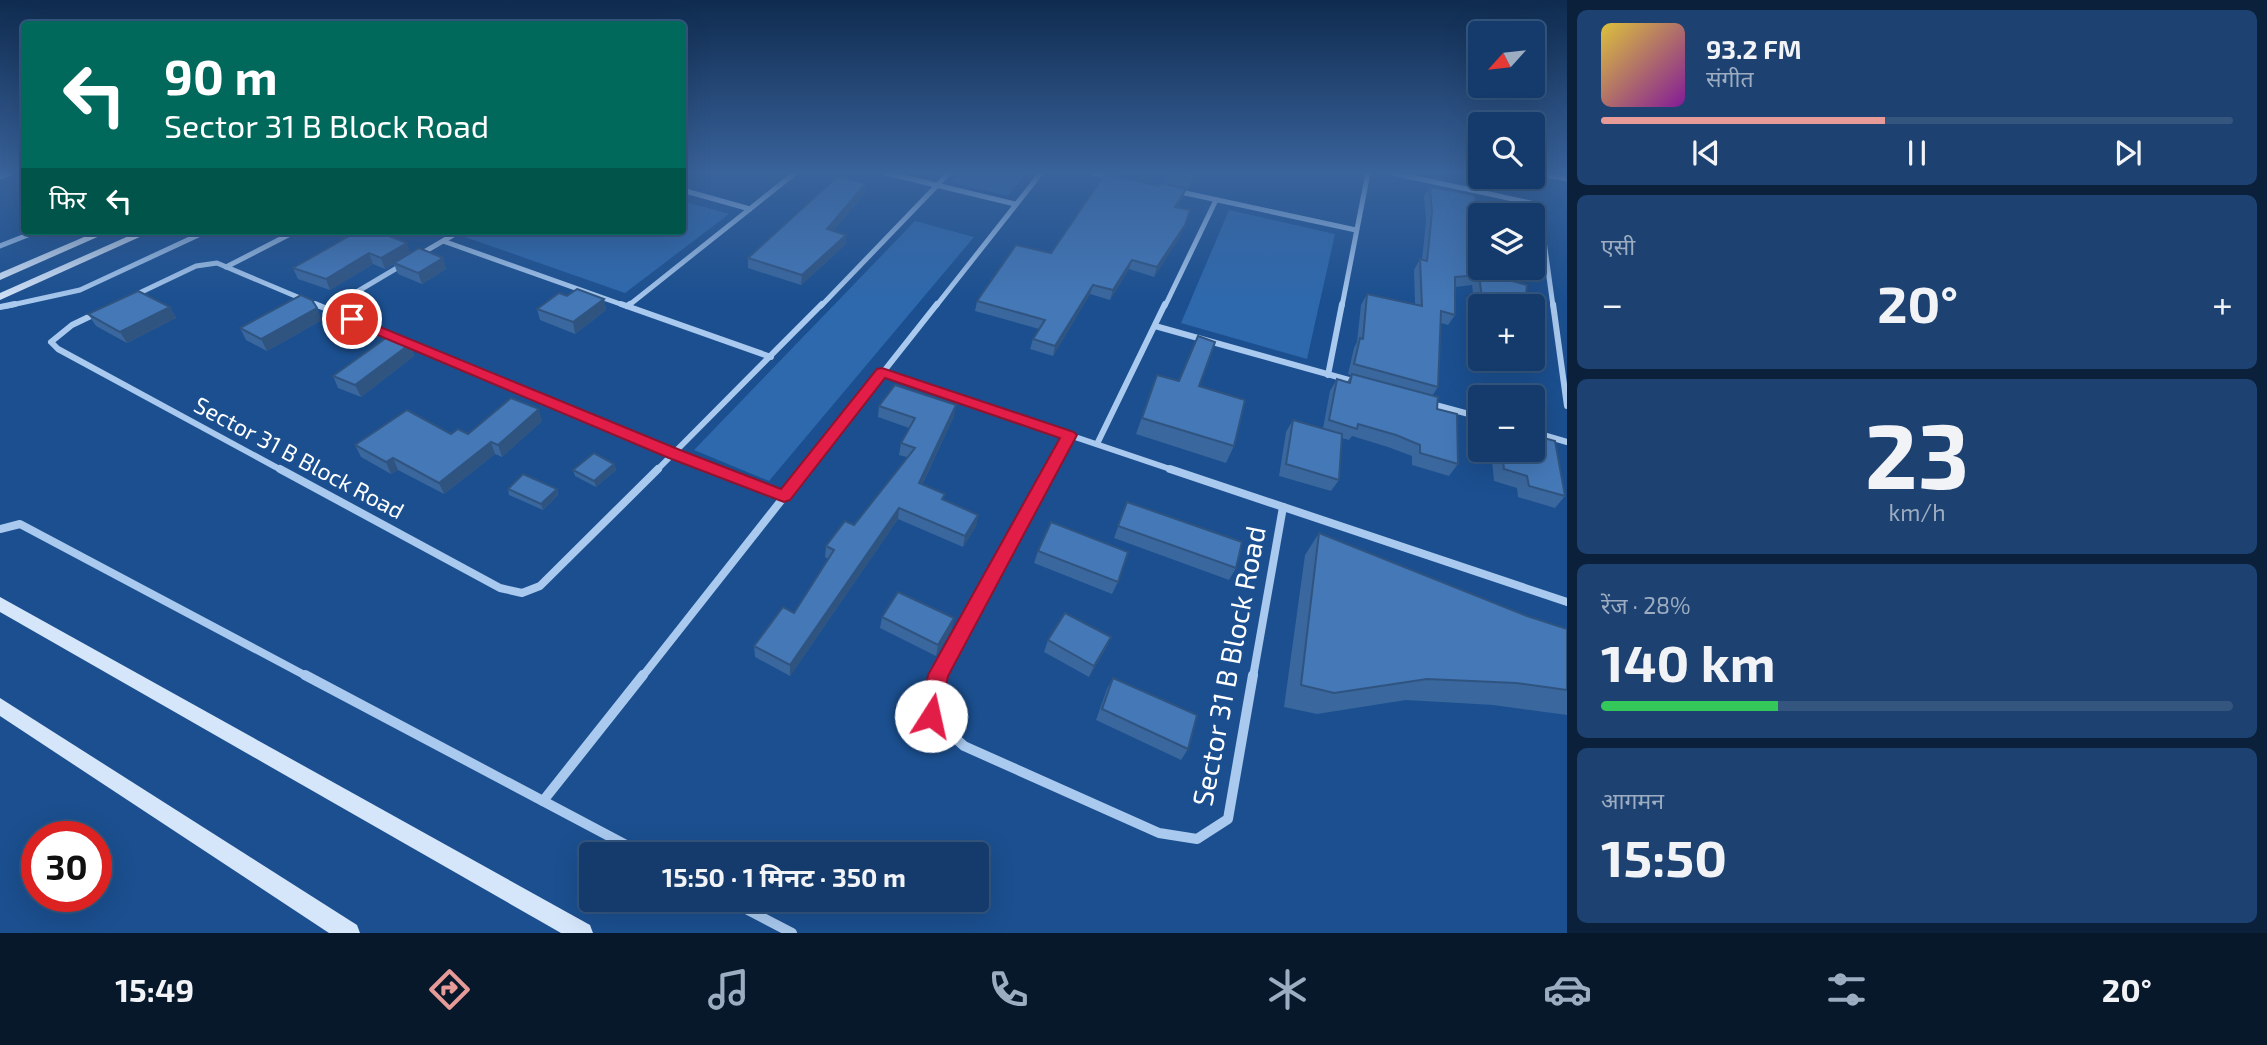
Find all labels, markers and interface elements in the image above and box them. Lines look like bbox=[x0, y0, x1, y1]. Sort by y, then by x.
north arrow bbox=[1468, 21, 1545, 98]
map controls bbox=[1468, 21, 1545, 462]
text: 93.2 FM bbox=[1706, 33, 1801, 64]
text: 90 m bbox=[164, 46, 278, 105]
icon: left bbox=[49, 49, 140, 140]
text: संगीत bbox=[1706, 64, 1754, 92]
text: Sector 31 B Block Road bbox=[164, 106, 489, 144]
button: search bbox=[1468, 112, 1545, 189]
icon: previous bbox=[1687, 134, 1725, 172]
icon: pause bbox=[1898, 134, 1936, 172]
icon: next bbox=[2109, 134, 2147, 172]
icon: left bbox=[100, 182, 138, 220]
text: फिर bbox=[49, 183, 86, 214]
button: layers bbox=[1468, 203, 1545, 280]
text: एसी bbox=[1601, 232, 1635, 260]
text: 20° bbox=[1877, 271, 1958, 333]
text: − bbox=[1601, 280, 1623, 326]
text: + bbox=[2212, 280, 2233, 326]
pin bbox=[322, 289, 382, 349]
button: + bbox=[1468, 294, 1545, 371]
icon: arrive bbox=[333, 300, 371, 338]
button: − bbox=[1468, 385, 1545, 462]
street label: Sector 31 B Block Road bbox=[190, 390, 409, 524]
text: 23 bbox=[1865, 398, 1969, 507]
text: km/h bbox=[1888, 498, 1946, 526]
street label: Sector 31 B Block Road bbox=[1184, 523, 1272, 809]
text: रेंज · 28% bbox=[1601, 591, 1691, 619]
text: 140 km bbox=[1601, 630, 1776, 692]
position arrow bbox=[894, 679, 968, 753]
text: आगमन bbox=[1601, 786, 1664, 814]
speed limit sign: 30 bbox=[21, 821, 112, 912]
text: 15:50 bbox=[1601, 825, 1727, 887]
text: 15:50 · 1 मिनट · 350 m bbox=[662, 861, 906, 892]
icon: directions bbox=[425, 965, 474, 1014]
icon: music bbox=[704, 965, 753, 1014]
icon: phone bbox=[984, 965, 1033, 1014]
icon: climate bbox=[1263, 965, 1312, 1014]
icon: car bbox=[1543, 965, 1592, 1014]
icon: filters bbox=[1822, 965, 1871, 1014]
text: 15:49 bbox=[115, 970, 194, 1008]
text: 20° bbox=[2102, 970, 2152, 1008]

